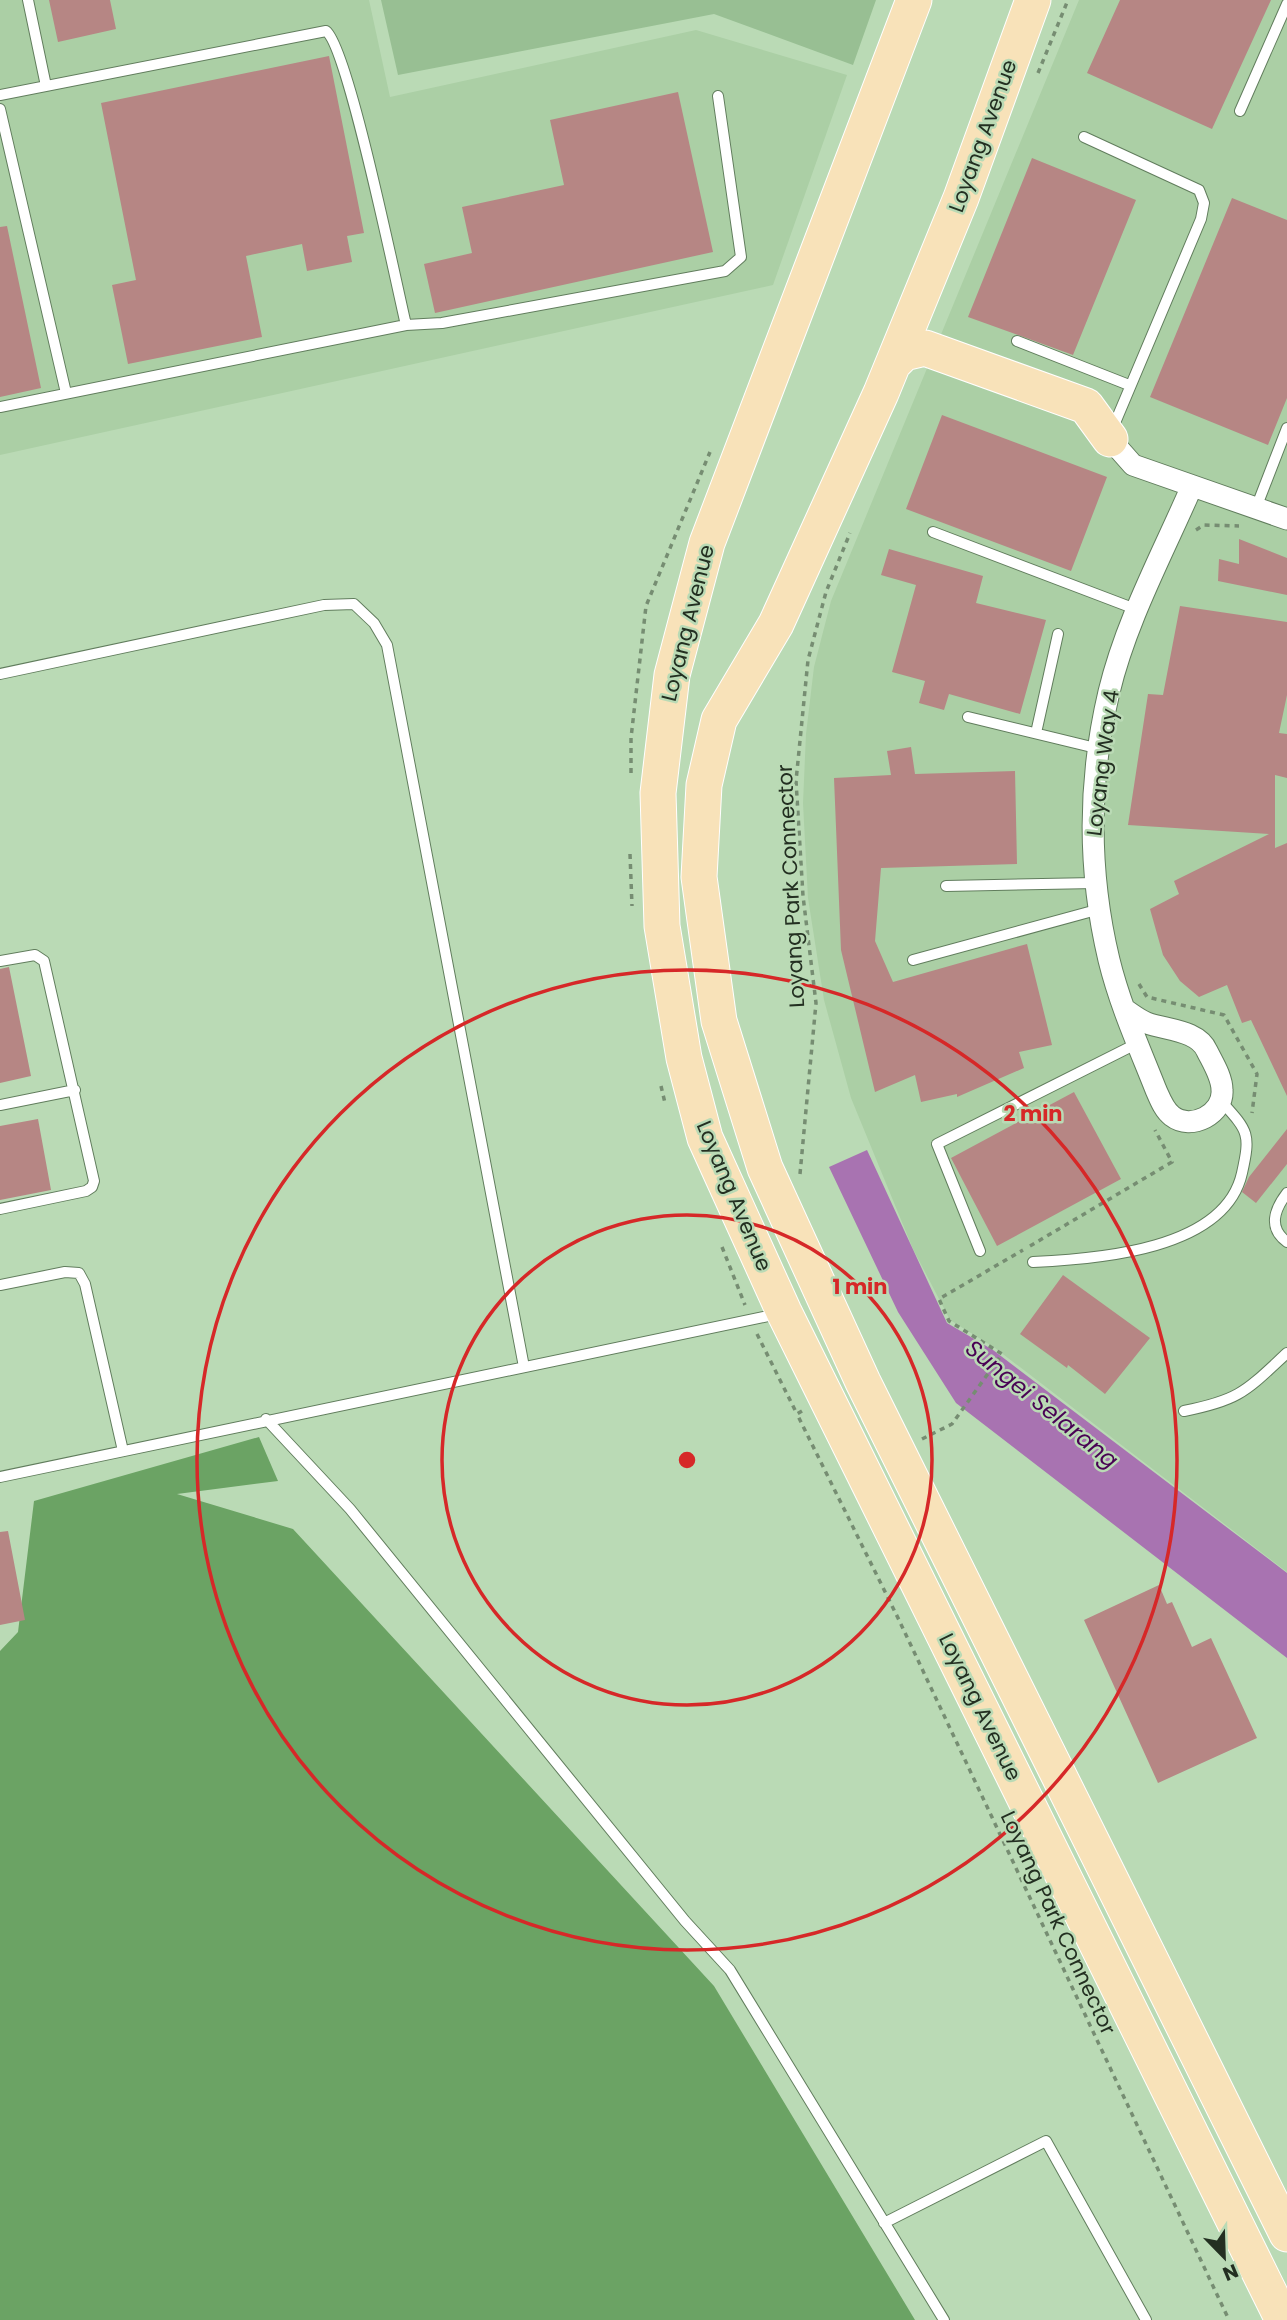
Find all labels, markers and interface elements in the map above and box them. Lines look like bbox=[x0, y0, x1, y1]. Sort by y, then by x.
street label: Loyang Avenue bbox=[941, 55, 1024, 216]
street label: Loyang Avenue bbox=[654, 541, 721, 704]
street label: Loyang Way 4 bbox=[1079, 688, 1126, 838]
street label: Loyang Park Connector bbox=[770, 763, 811, 1008]
text: 2 min bbox=[1003, 1099, 1063, 1128]
street label: Loyang Avenue bbox=[690, 1116, 779, 1275]
text: 1 min bbox=[833, 1272, 887, 1301]
water label: Sungei Selarang bbox=[959, 1332, 1125, 1476]
centre of rings bbox=[675, 1448, 699, 1472]
street label: Loyang Avenue bbox=[932, 1628, 1029, 1785]
street label: Loyang Park Connector bbox=[994, 1806, 1123, 2039]
north arrow bbox=[1189, 2222, 1259, 2292]
text: N bbox=[1219, 2257, 1242, 2287]

